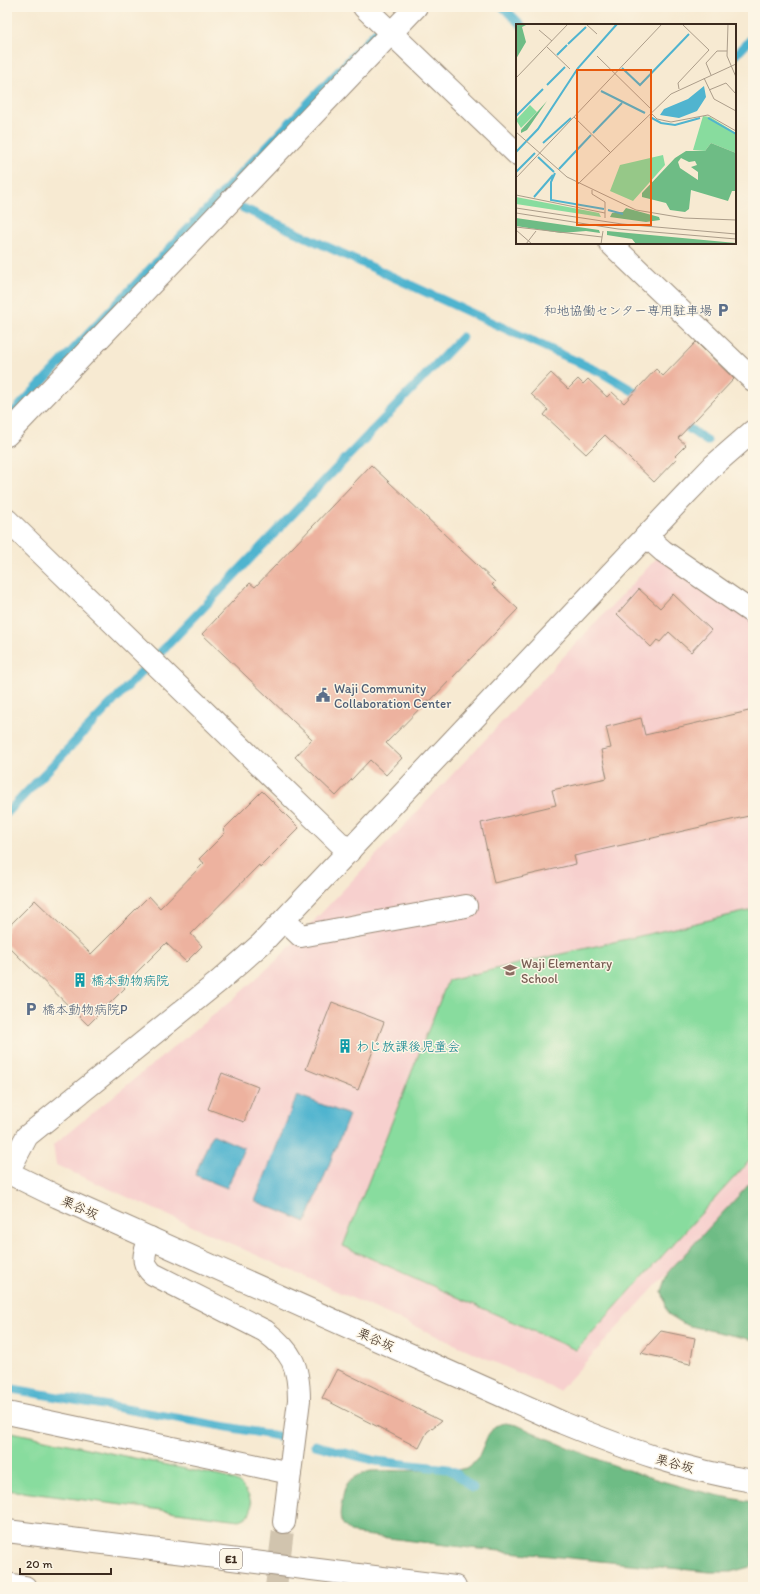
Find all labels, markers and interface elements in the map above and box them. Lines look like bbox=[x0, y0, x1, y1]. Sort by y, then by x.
inset map bbox=[516, 24, 736, 244]
parking icon: 和地協働センター専用駐車場 bbox=[715, 302, 731, 318]
place label: 和地協働センター専用駐車場 bbox=[544, 303, 712, 318]
place label: Waji Community Collaboration Center bbox=[334, 681, 452, 711]
public building icon: Waji Community Collaboration Center bbox=[315, 687, 331, 703]
place label: Waji Elementary School bbox=[521, 956, 612, 986]
school or university icon: Waji Elementary School bbox=[502, 962, 518, 978]
building icon: 橋本動物病院 bbox=[72, 972, 88, 988]
place label: 橋本動物病院 bbox=[91, 973, 169, 988]
parking icon: 橋本動物病院P bbox=[23, 1001, 39, 1017]
place label: 橋本動物病院P bbox=[42, 1002, 128, 1017]
building icon: わじ放課後児童会 bbox=[337, 1038, 353, 1054]
place label: わじ放課後児童会 bbox=[356, 1039, 460, 1054]
street label: 栗谷坂 bbox=[59, 1193, 101, 1222]
street label: 栗谷坂 bbox=[355, 1325, 397, 1354]
street label: 栗谷坂 bbox=[654, 1451, 696, 1476]
road number: E1 bbox=[220, 1549, 242, 1569]
scale bar bbox=[20, 1550, 111, 1576]
text: 20 m bbox=[26, 1557, 53, 1571]

